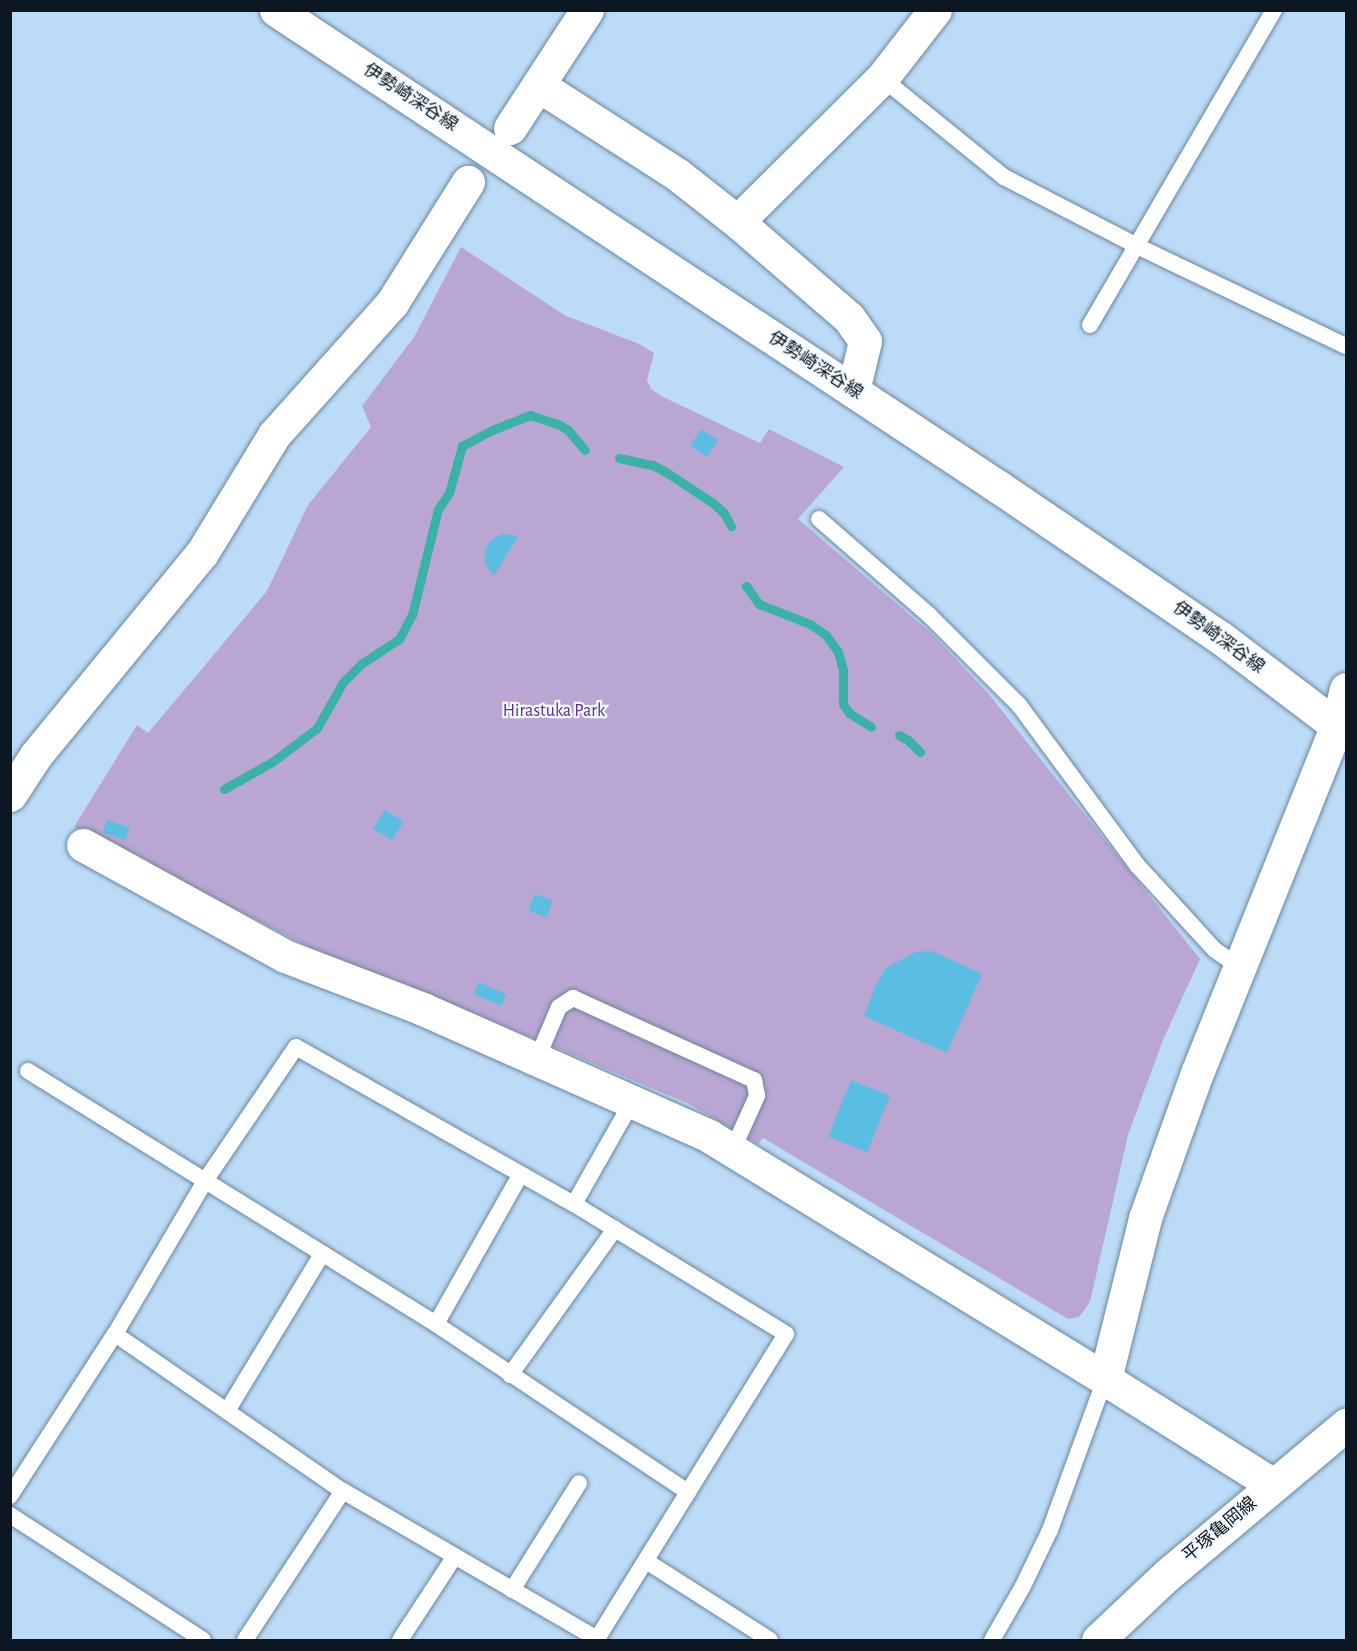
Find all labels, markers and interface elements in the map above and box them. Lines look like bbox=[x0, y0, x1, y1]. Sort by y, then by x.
street label: 伊勢崎深谷線 bbox=[359, 60, 461, 136]
street label: 伊勢崎深谷線 bbox=[764, 328, 866, 404]
street label: 伊勢崎深谷線 bbox=[1168, 598, 1268, 678]
park label: Hirastuka Park bbox=[503, 700, 605, 722]
street label: 平塚亀岡線 bbox=[1179, 1493, 1261, 1567]

